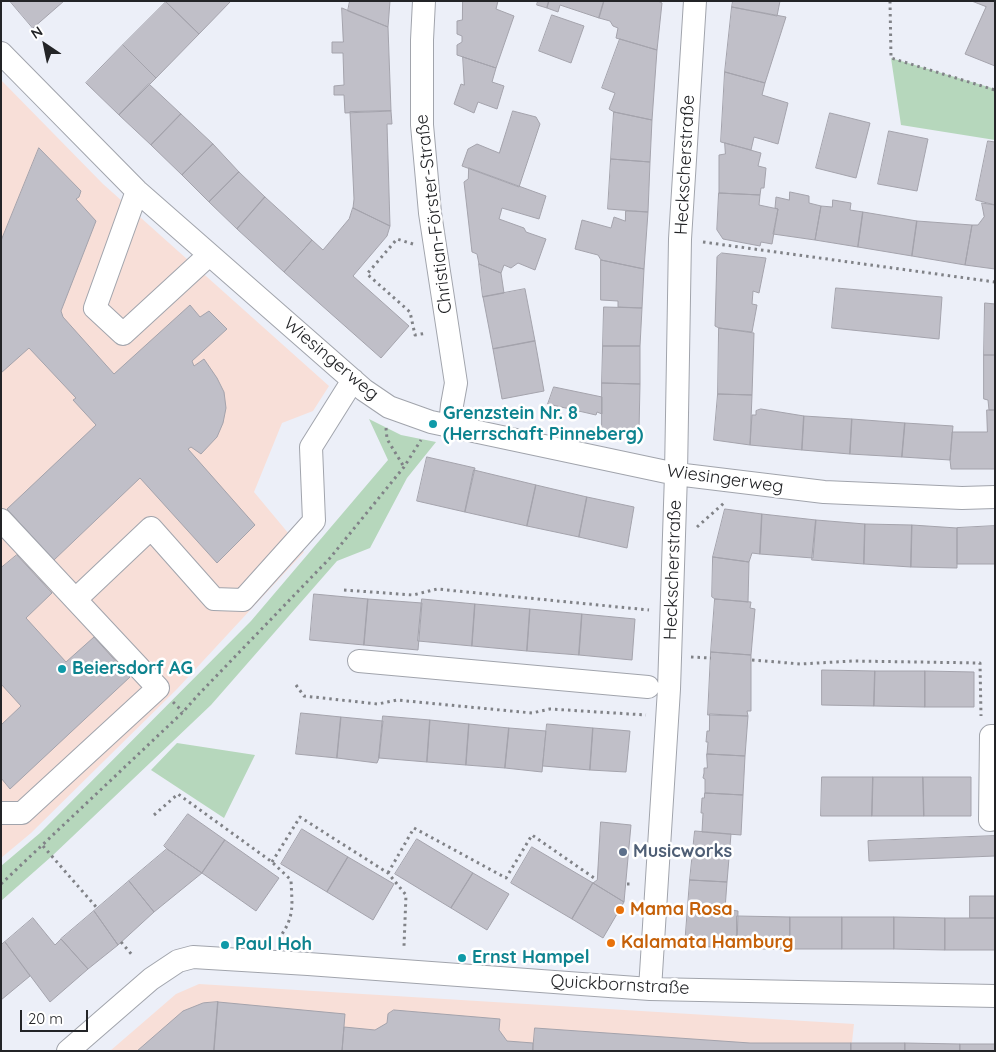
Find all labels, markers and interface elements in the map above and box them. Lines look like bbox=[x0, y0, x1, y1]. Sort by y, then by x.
north arrow bbox=[20, 20, 70, 70]
text: N bbox=[27, 22, 46, 43]
street label: Heckscherstraße bbox=[671, 94, 699, 236]
street label: Christian-Förster-Straße bbox=[411, 113, 457, 315]
street label: Wiesingerweg bbox=[279, 313, 383, 405]
place label: Grenzstein Nr. 8 (Herrschaft Pinneberg) bbox=[443, 403, 643, 446]
marker: Grenzstein Nr. 8 (Herrschaft Pinneberg) bbox=[427, 418, 439, 430]
street label: Wiesingerweg bbox=[665, 460, 785, 498]
street label: Heckscherstraße bbox=[660, 500, 686, 640]
place label: Beiersdorf AG bbox=[72, 658, 193, 680]
marker: Beiersdorf AG bbox=[56, 663, 68, 675]
place label: Musicworks bbox=[633, 841, 732, 863]
marker: Musicworks bbox=[617, 846, 629, 858]
place label: Mama Rosa bbox=[630, 899, 733, 921]
marker: Mama Rosa bbox=[614, 904, 626, 916]
place label: Kalamata Hamburg bbox=[621, 932, 794, 954]
place label: Paul Hoh bbox=[235, 934, 312, 956]
marker: Kalamata Hamburg bbox=[605, 937, 617, 949]
marker: Paul Hoh bbox=[219, 939, 231, 951]
place label: Ernst Hampel bbox=[472, 947, 590, 969]
marker: Ernst Hampel bbox=[456, 952, 468, 964]
street label: Quickbornstraße bbox=[550, 971, 690, 999]
scale bar bbox=[22, 1000, 90, 1032]
text: 20 m bbox=[28, 1009, 63, 1028]

